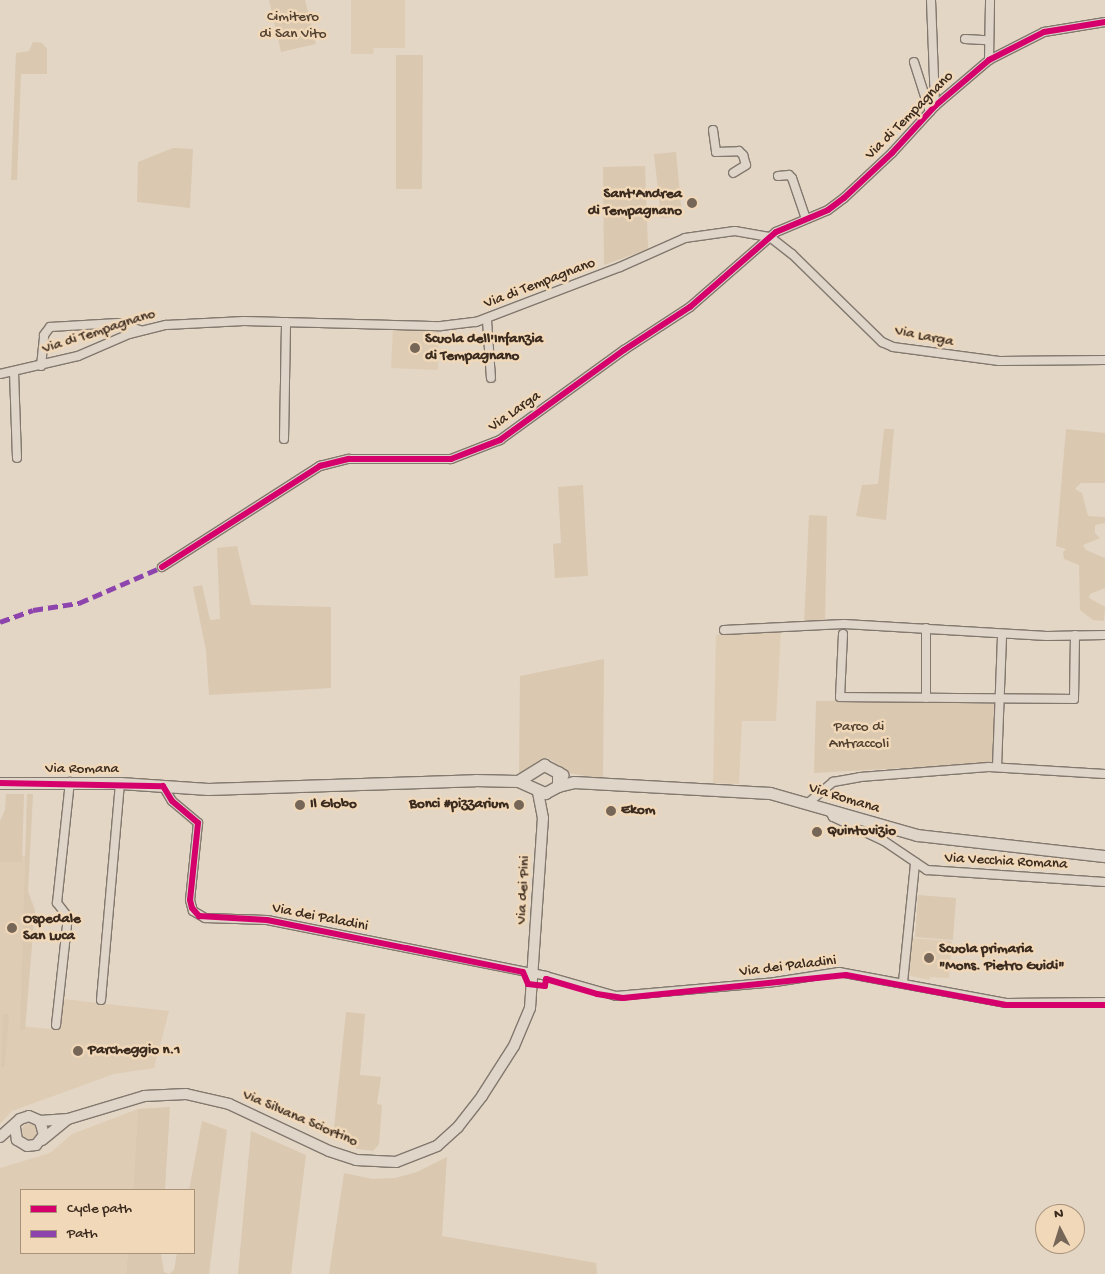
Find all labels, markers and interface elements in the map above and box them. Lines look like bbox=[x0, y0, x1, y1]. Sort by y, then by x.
park label: Cimitero di San Vito bbox=[259, 8, 327, 43]
street label: Via di Tempagnano bbox=[862, 68, 958, 164]
place label: Sant'Andrea di Tempagnano bbox=[588, 185, 682, 220]
marker: Sant'Andrea di Tempagnano bbox=[686, 197, 698, 209]
street label: Via di Tempagnano bbox=[482, 254, 598, 314]
street label: Via di Tempagnano bbox=[40, 305, 158, 359]
street label: Via Larga bbox=[893, 322, 955, 352]
place label: Scuola dell'Infanzia di Tempagnano bbox=[425, 330, 543, 365]
marker: Scuola dell'Infanzia di Tempagnano bbox=[409, 342, 421, 354]
street label: Via Larga bbox=[485, 388, 545, 436]
park label: Parco di Antraccoli bbox=[829, 718, 889, 753]
street label: Via Romana bbox=[45, 761, 119, 779]
street label: Via Romana bbox=[806, 780, 882, 818]
place label: Il Globo bbox=[310, 796, 357, 814]
place label: Bonci #pizzarium bbox=[409, 796, 509, 814]
marker: Il Globo bbox=[294, 799, 306, 811]
marker: Bonci #pizzarium bbox=[513, 799, 525, 811]
place label: Ekom bbox=[621, 802, 655, 820]
marker: Ekom bbox=[605, 805, 617, 817]
place label: Quintovizio bbox=[827, 823, 896, 841]
marker: Quintovizio bbox=[811, 826, 823, 838]
street label: Via Vecchia Romana bbox=[944, 850, 1068, 874]
street label: Via dei Pini bbox=[513, 855, 535, 925]
street label: Via dei Paladini bbox=[270, 900, 370, 936]
place label: Ospedale San Luca bbox=[23, 910, 81, 945]
marker: Ospedale San Luca bbox=[5, 921, 19, 935]
place label: Scuola primaria "Mons. Pietro Guidi" bbox=[939, 940, 1064, 975]
street label: Via dei Paladini bbox=[739, 952, 837, 982]
marker: Scuola primaria "Mons. Pietro Guidi" bbox=[923, 952, 935, 964]
place label: Parcheggio n.1 bbox=[88, 1042, 180, 1060]
marker: Parcheggio n.1 bbox=[72, 1045, 84, 1057]
street label: Via Silvana Sciortino bbox=[240, 1087, 360, 1151]
legend bbox=[20, 1189, 195, 1254]
text: Cycle path bbox=[67, 1200, 132, 1218]
north arrow bbox=[1035, 1204, 1085, 1254]
text: N bbox=[1053, 1206, 1064, 1223]
text: Path bbox=[67, 1225, 98, 1243]

